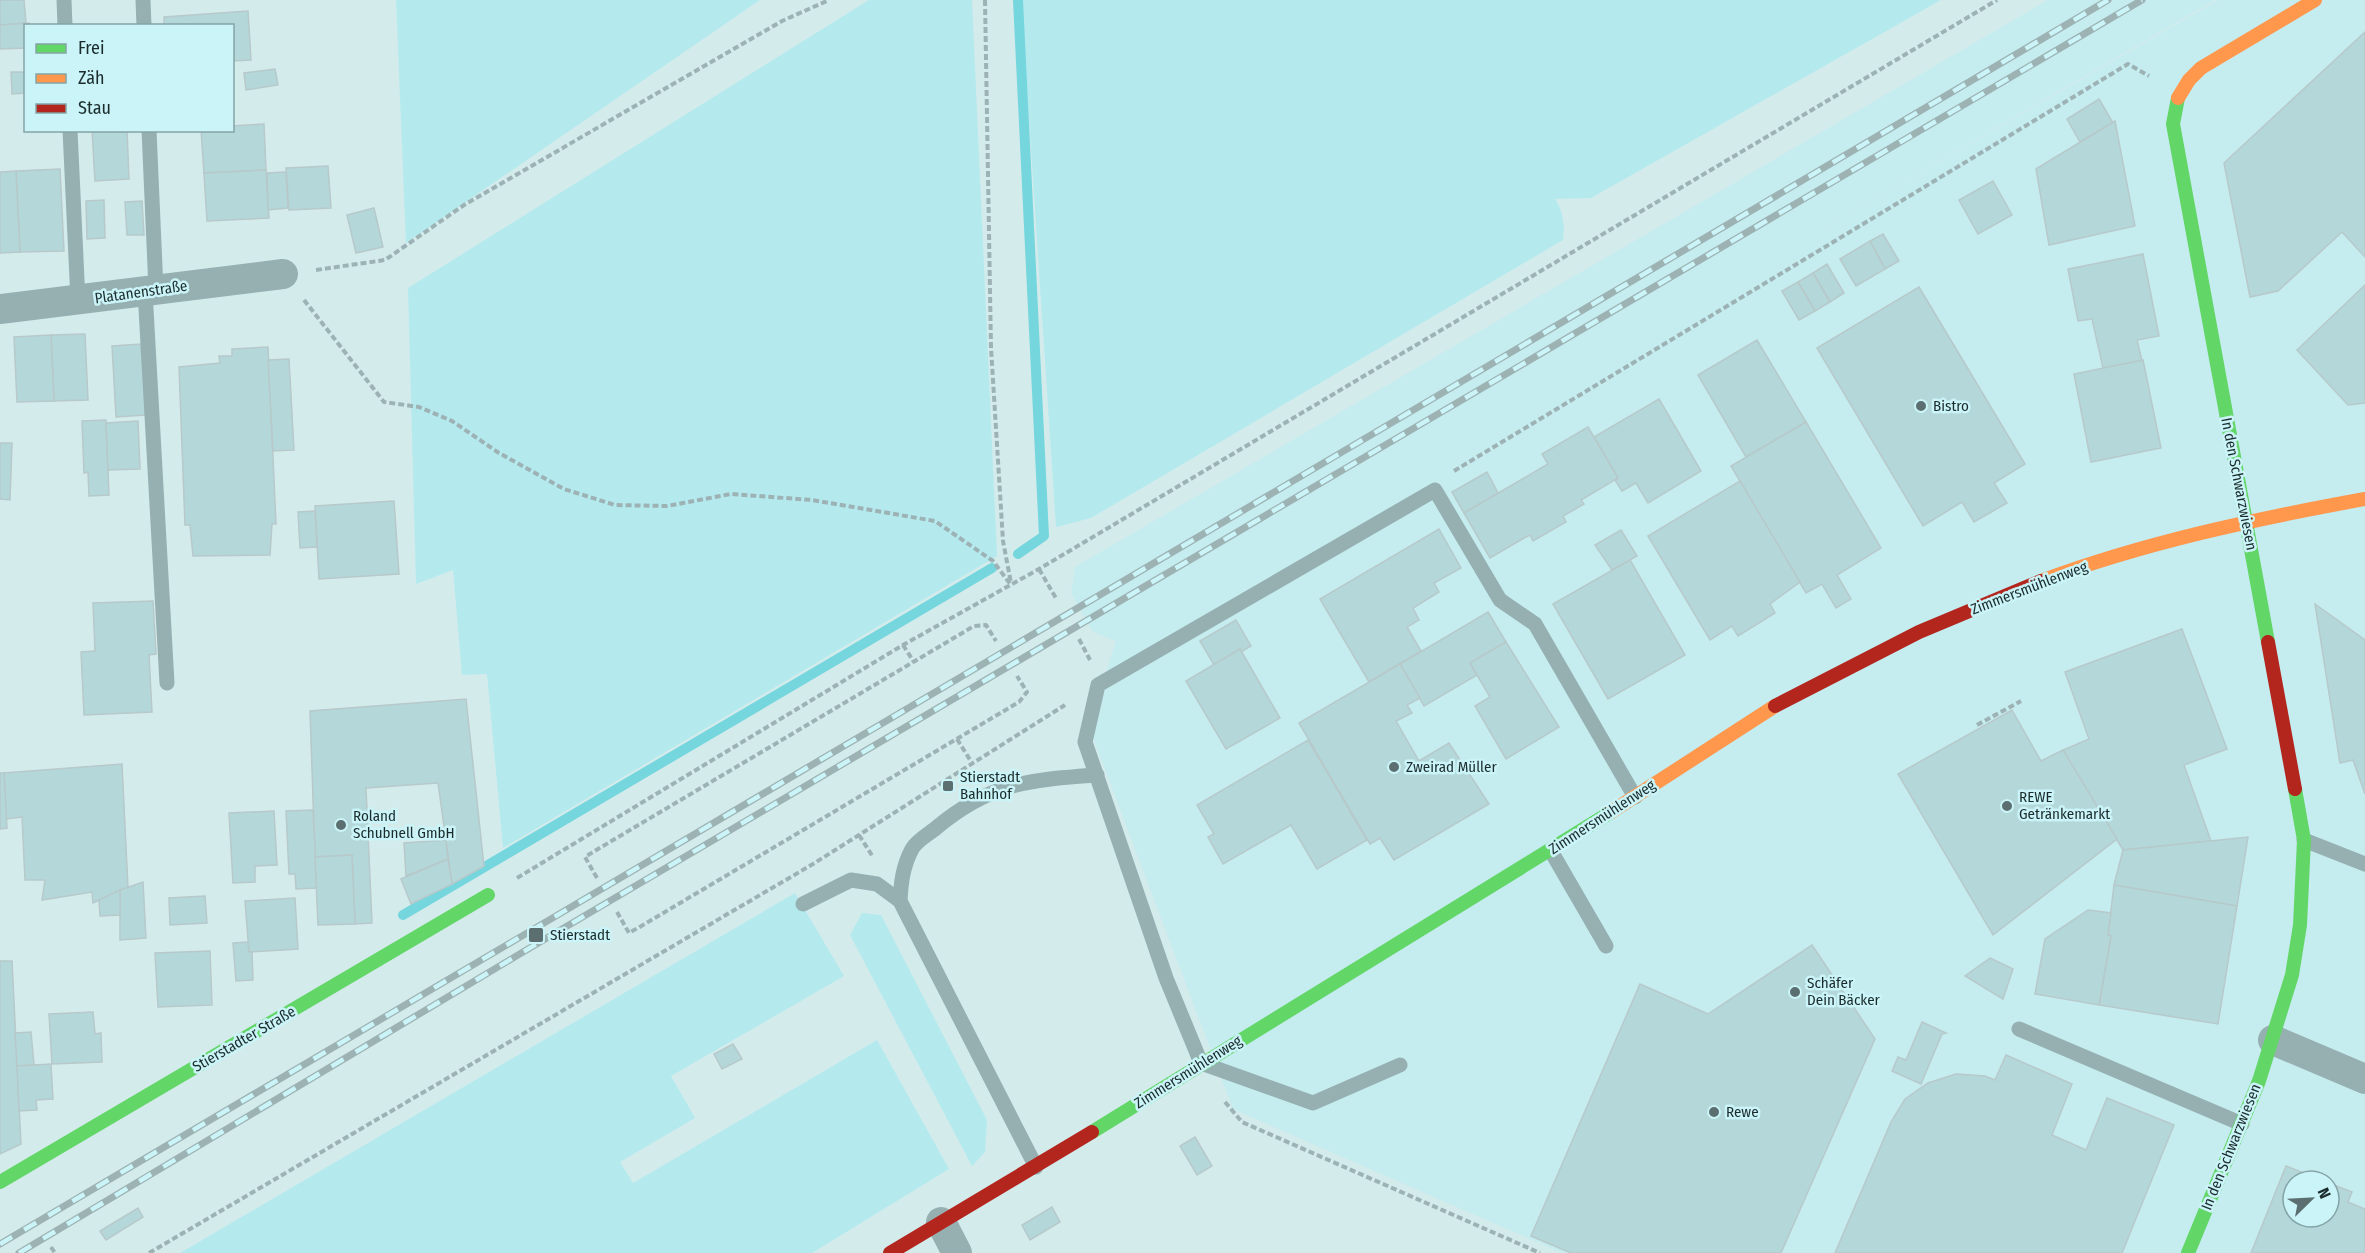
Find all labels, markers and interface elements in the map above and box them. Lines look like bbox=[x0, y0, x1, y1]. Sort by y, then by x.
legend bbox=[24, 24, 234, 132]
text: Frei bbox=[78, 37, 104, 59]
text: Zäh bbox=[78, 67, 105, 89]
text: Stau bbox=[78, 97, 111, 119]
street label: Platanenstraße bbox=[94, 277, 188, 307]
place label: Bistro bbox=[1933, 397, 1969, 415]
marker: Bistro bbox=[1914, 399, 1928, 413]
street label: In den Schwarzwiesen bbox=[2217, 416, 2261, 552]
street label: Zimmersmühlenweg bbox=[1968, 557, 2090, 619]
place label: Zweirad Müller bbox=[1406, 758, 1497, 776]
marker: Zweirad Müller bbox=[1387, 760, 1401, 774]
place label: Stierstadt Bahnhof bbox=[960, 768, 1020, 803]
street label: Zimmersmühlenweg bbox=[1545, 776, 1659, 858]
marker: Stierstadt Bahnhof bbox=[941, 779, 955, 793]
place label: REWE Getränkemarkt bbox=[2019, 788, 2110, 823]
marker: REWE Getränkemarkt bbox=[2000, 799, 2014, 813]
place label: Roland Schubnell GmbH bbox=[353, 807, 455, 842]
marker: Roland Schubnell GmbH bbox=[334, 818, 348, 832]
marker: Stierstadt bbox=[527, 926, 545, 944]
place label: Stierstadt bbox=[550, 926, 610, 944]
place label: Schäfer Dein Bäcker bbox=[1807, 974, 1881, 1009]
marker: Schäfer Dein Bäcker bbox=[1788, 985, 1802, 999]
street label: Stierstadter Straße bbox=[189, 1002, 299, 1076]
street label: Zimmersmühlenweg bbox=[1131, 1032, 1245, 1112]
street label: In den Schwarzwiesen bbox=[2197, 1081, 2265, 1213]
place label: Rewe bbox=[1726, 1103, 1759, 1121]
marker: Rewe bbox=[1707, 1105, 1721, 1119]
north arrow bbox=[2281, 1169, 2341, 1229]
text: N bbox=[2314, 1185, 2335, 1201]

